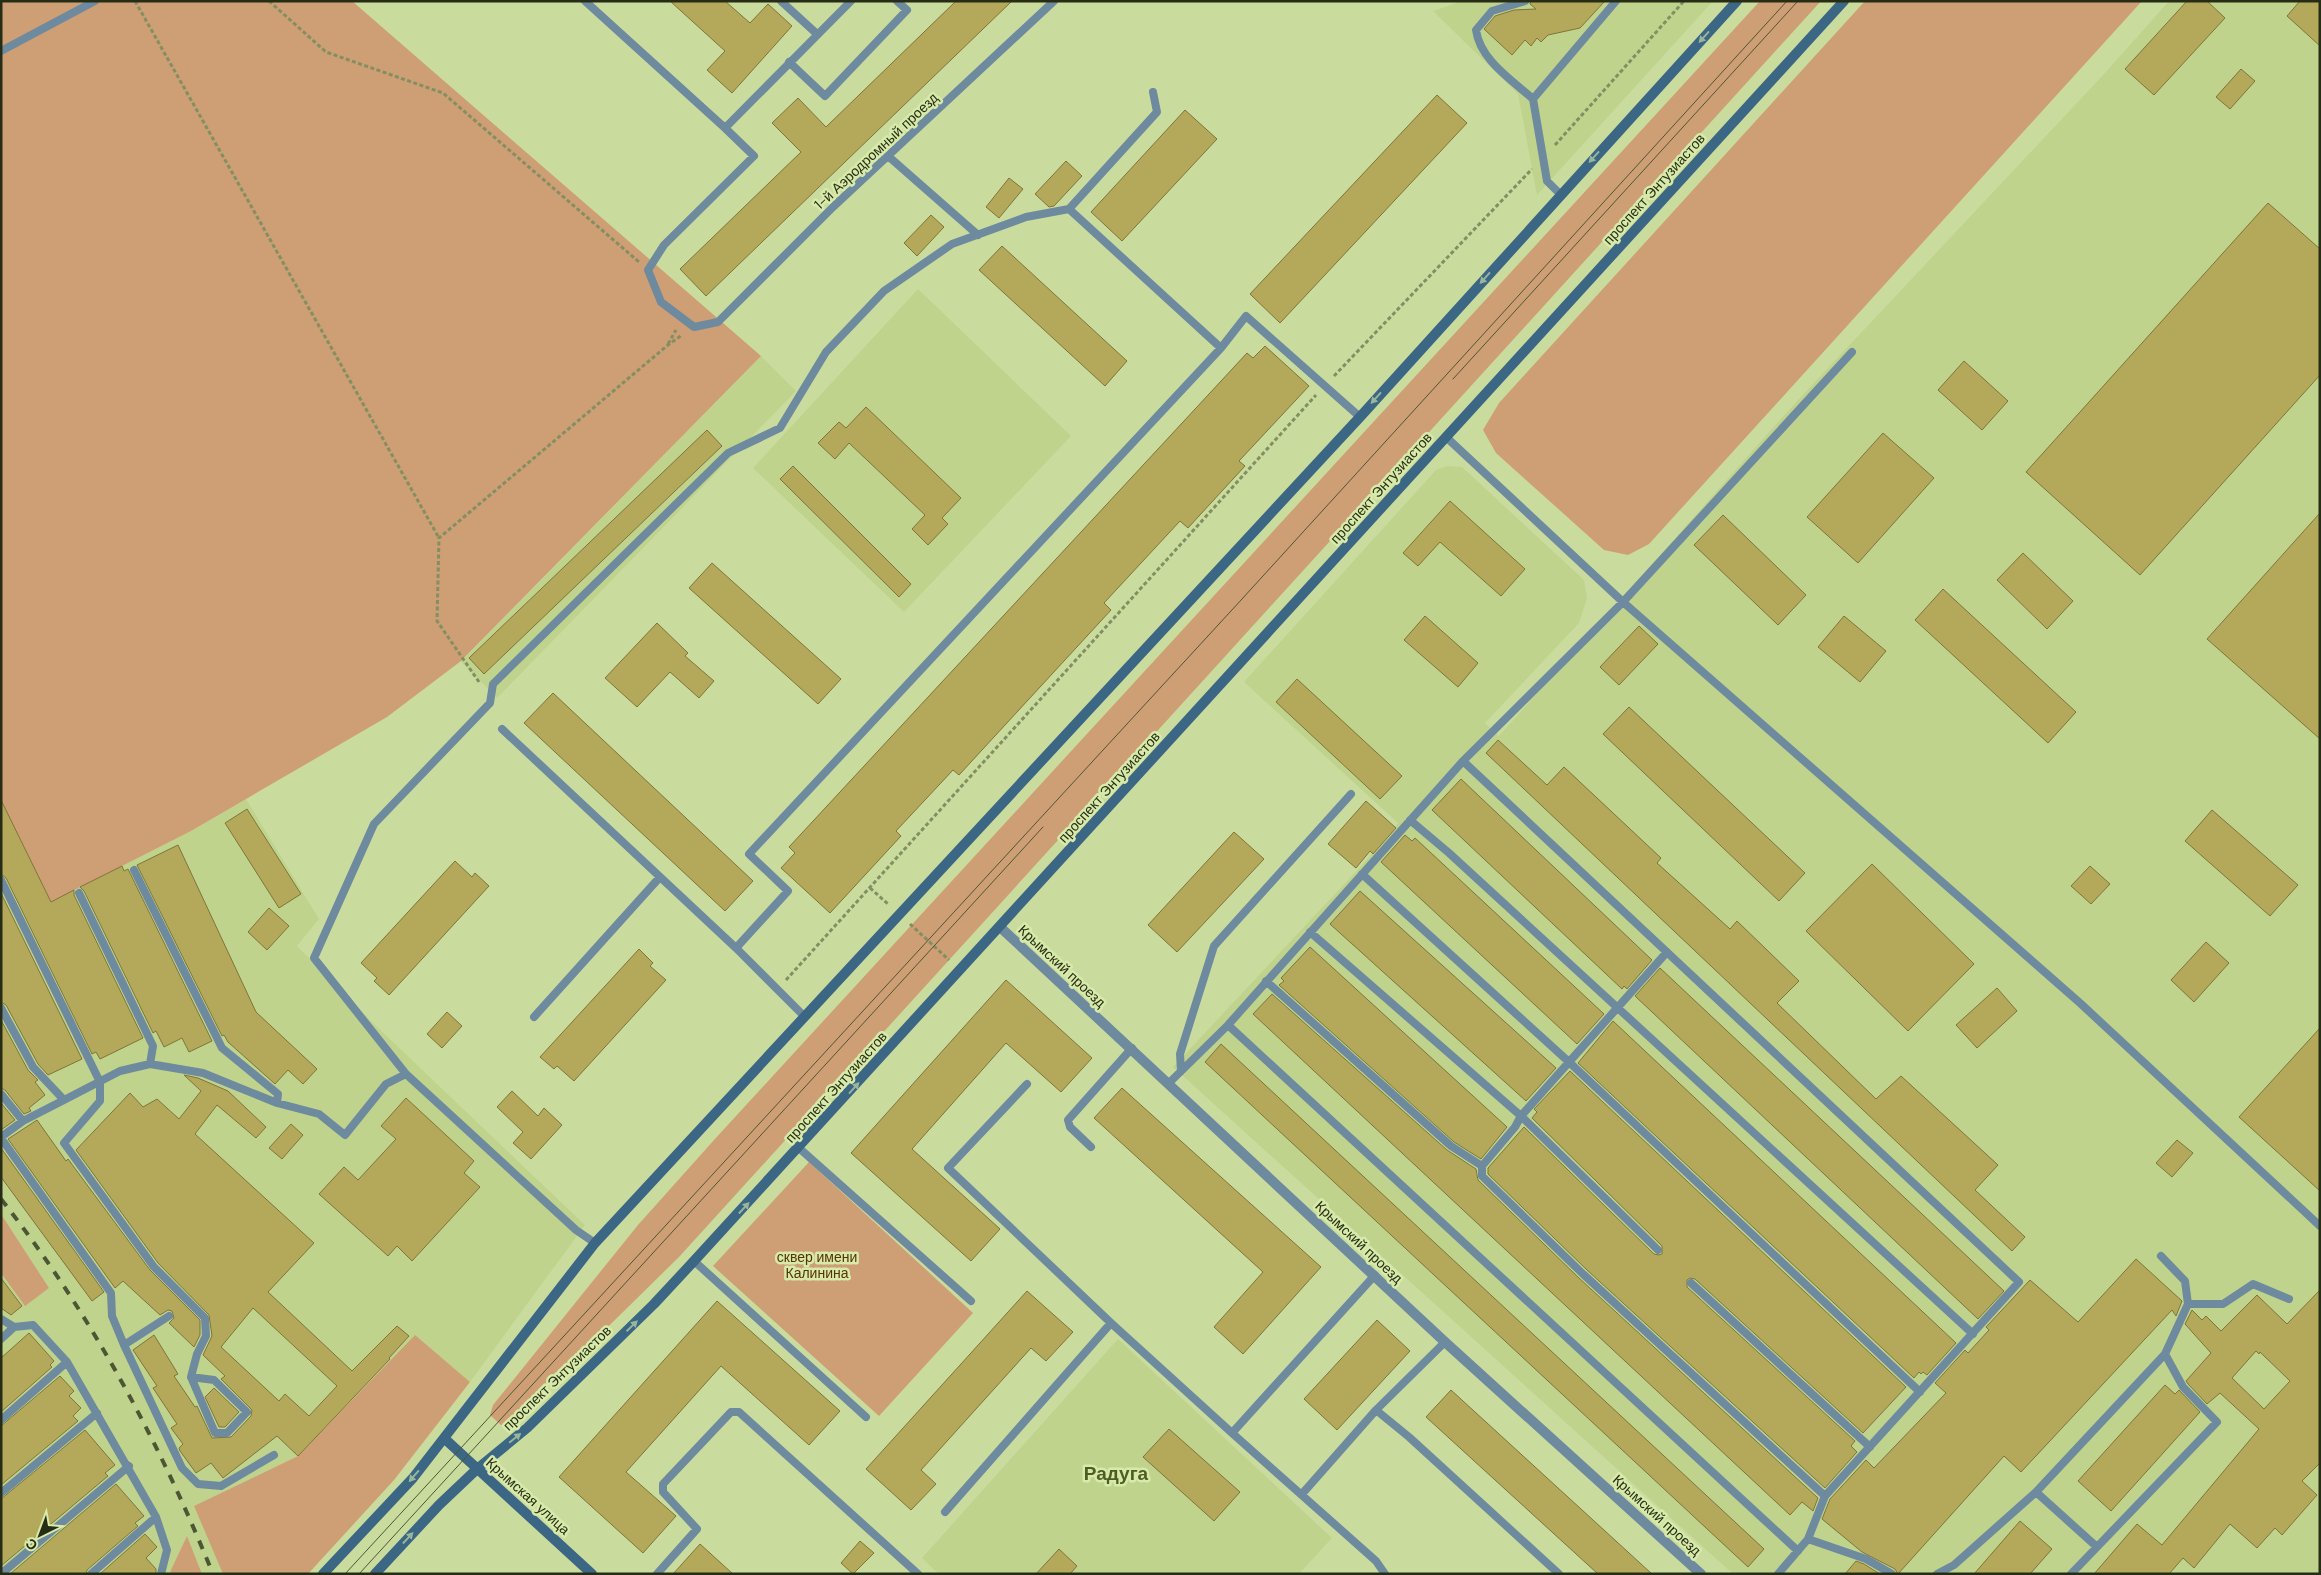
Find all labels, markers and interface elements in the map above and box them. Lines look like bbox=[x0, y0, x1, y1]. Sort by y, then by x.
one-way arrow bbox=[1698, 31, 1710, 43]
street label: 1-й Аэродромный проезд bbox=[810, 89, 942, 213]
street label: проспект Энтузиастов bbox=[1599, 130, 1709, 248]
one-way arrow bbox=[1588, 151, 1600, 163]
one-way arrow bbox=[1479, 271, 1491, 283]
one-way arrow bbox=[1370, 392, 1382, 404]
street label: проспект Энтузиастов bbox=[1326, 429, 1436, 547]
street label: проспект Энтузиастов bbox=[1054, 728, 1164, 846]
street label: Крымский проезд bbox=[1015, 921, 1109, 1011]
street label: проспект Энтузиастов bbox=[781, 1028, 891, 1146]
one-way arrow bbox=[848, 1083, 860, 1095]
street label: Крымский проезд bbox=[1312, 1197, 1406, 1287]
one-way arrow bbox=[738, 1202, 750, 1214]
park label: сквер имени Калинина bbox=[777, 1248, 857, 1282]
one-way arrow bbox=[626, 1320, 638, 1332]
street label: проспект Энтузиастов bbox=[499, 1322, 615, 1434]
one-way arrow bbox=[508, 1433, 521, 1444]
street label: Крымская улица bbox=[482, 1454, 574, 1539]
district label: Радуга bbox=[1084, 1461, 1149, 1486]
one-way arrow bbox=[408, 1470, 420, 1482]
street label: Крымский проезд bbox=[1609, 1470, 1705, 1560]
north arrow bbox=[15, 1510, 65, 1560]
one-way arrow bbox=[403, 1531, 414, 1544]
text: С bbox=[22, 1535, 41, 1555]

